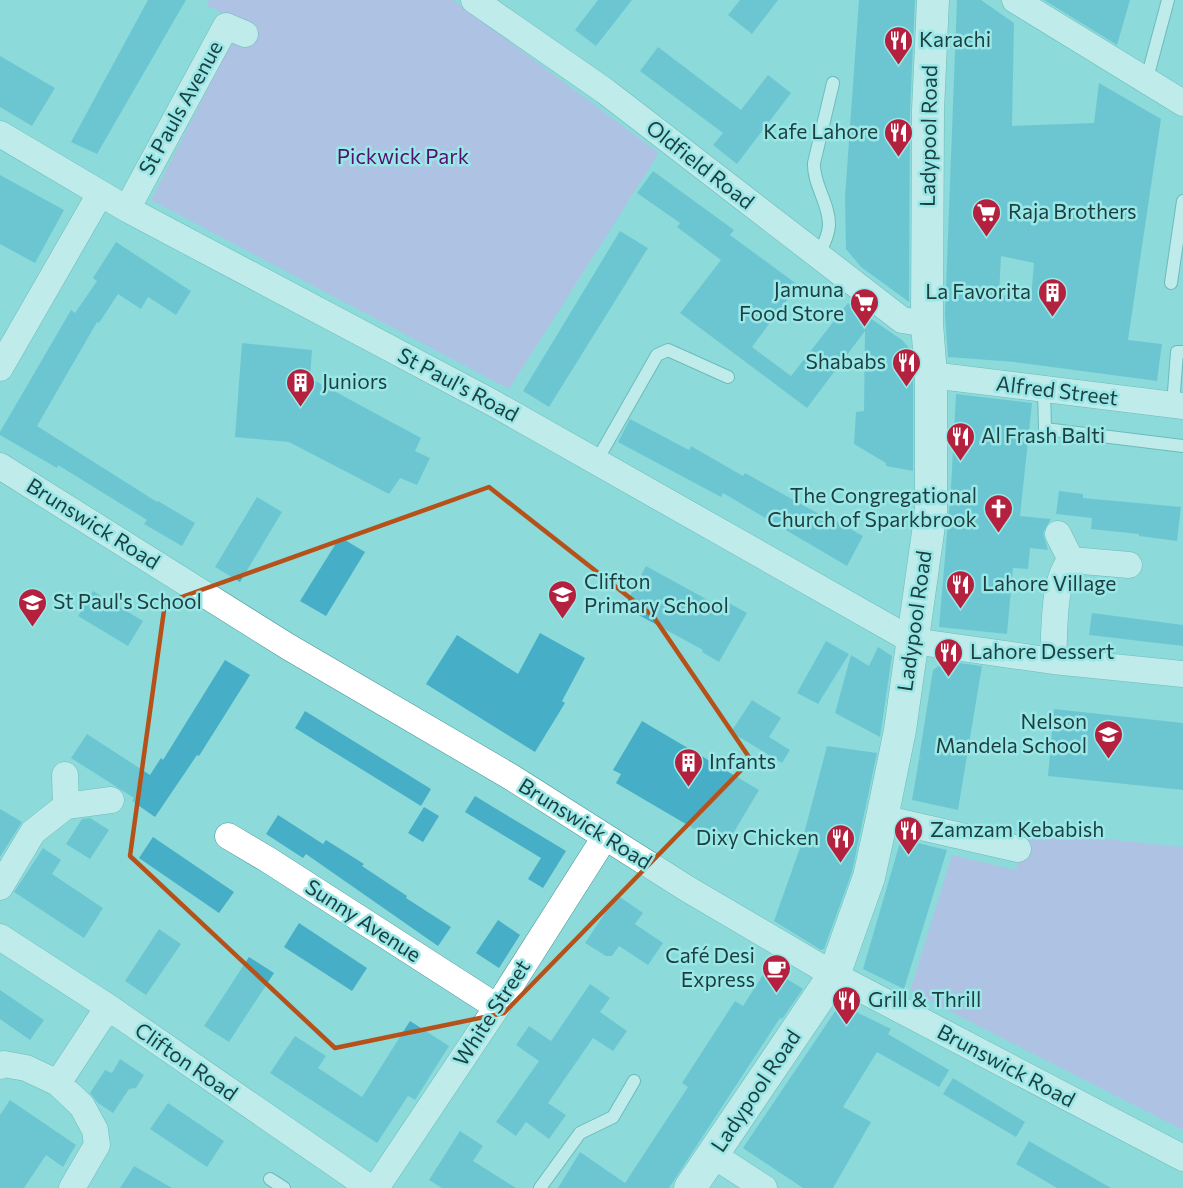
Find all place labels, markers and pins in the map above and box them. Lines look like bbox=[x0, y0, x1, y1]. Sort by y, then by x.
restaurant icon: Karachi bbox=[882, 24, 914, 66]
place label: Karachi bbox=[919, 26, 991, 51]
restaurant icon: Kafe Lahore bbox=[883, 116, 915, 158]
place label: Kafe Lahore bbox=[763, 118, 878, 143]
supermarket icon: Raja Brothers bbox=[971, 196, 1003, 238]
place label: Raja Brothers bbox=[1008, 198, 1137, 223]
place label: Jamuna Food Store bbox=[739, 276, 844, 325]
building icon: La Favorita bbox=[1036, 276, 1068, 318]
place label: La Favorita bbox=[925, 278, 1031, 303]
supermarket icon: Jamuna Food Store bbox=[849, 286, 881, 328]
restaurant icon: Shababs bbox=[891, 346, 923, 388]
place label: Shababs bbox=[805, 348, 886, 373]
building icon: Juniors bbox=[285, 366, 317, 408]
place label: Juniors bbox=[322, 368, 387, 393]
restaurant icon: Al Frash Balti bbox=[944, 420, 976, 462]
place label: Al Frash Balti bbox=[981, 422, 1105, 447]
place label: The Congregational Church of Sparkbrook bbox=[767, 482, 977, 531]
church icon: The Congregational Church of Sparkbrook bbox=[982, 492, 1014, 534]
place label: Clifton Primary School bbox=[584, 568, 729, 617]
restaurant icon: Lahore Village bbox=[945, 568, 977, 610]
place label: Lahore Village bbox=[982, 570, 1116, 595]
school or university icon: Clifton Primary School bbox=[547, 578, 579, 620]
school or university icon: St Paul's School bbox=[16, 586, 48, 628]
place label: St Paul's School bbox=[53, 588, 202, 613]
restaurant icon: Lahore Dessert bbox=[933, 636, 965, 678]
place label: Lahore Dessert bbox=[970, 638, 1114, 663]
place label: Nelson Mandela School bbox=[935, 708, 1087, 757]
school or university icon: Nelson Mandela School bbox=[1092, 718, 1124, 760]
building icon: Infants bbox=[672, 746, 704, 788]
place label: Infants bbox=[709, 748, 776, 773]
restaurant icon: Zamzam Kebabish bbox=[893, 814, 925, 856]
place label: Zamzam Kebabish bbox=[930, 816, 1104, 841]
restaurant icon: Dixy Chicken bbox=[824, 822, 856, 864]
place label: Dixy Chicken bbox=[696, 824, 819, 849]
place label: Café Desi Express bbox=[665, 942, 755, 991]
cafe icon: Café Desi Express bbox=[760, 952, 792, 994]
restaurant icon: Grill & Thrill bbox=[831, 984, 863, 1026]
place label: Grill & Thrill bbox=[868, 986, 981, 1011]

